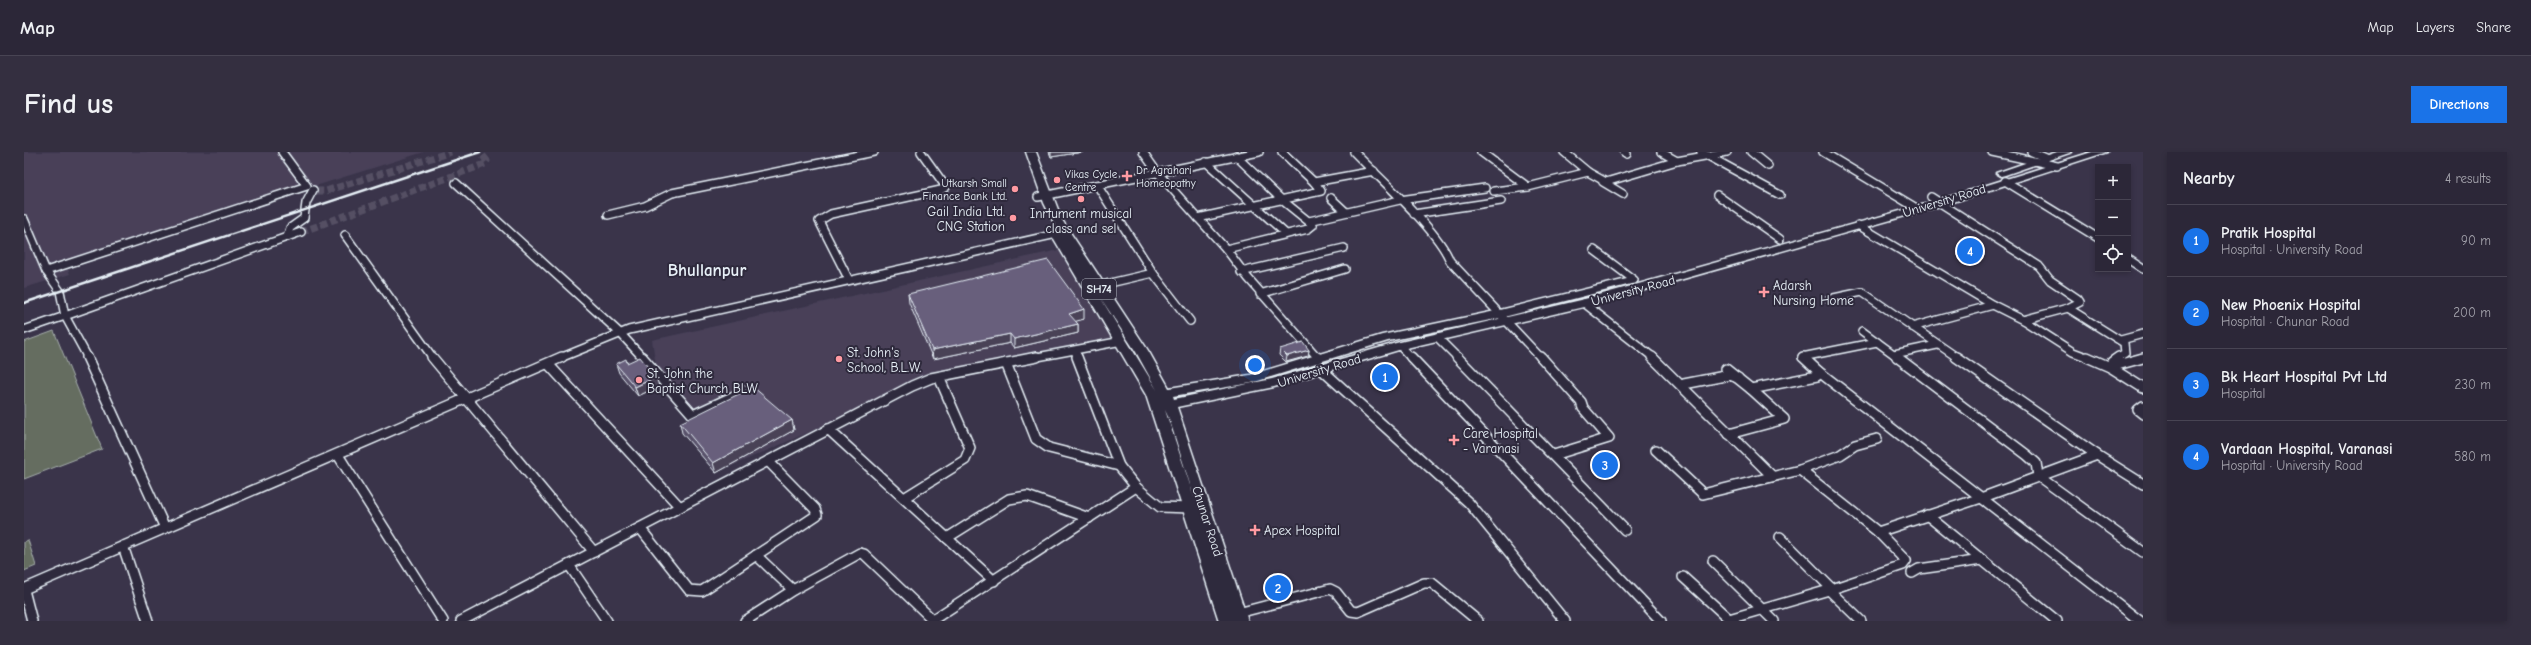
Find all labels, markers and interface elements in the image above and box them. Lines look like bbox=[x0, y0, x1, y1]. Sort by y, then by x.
text: Map bbox=[20, 17, 55, 39]
text: Map bbox=[2367, 19, 2394, 36]
text: Layers bbox=[2416, 19, 2454, 36]
text: Share bbox=[2476, 19, 2511, 36]
button: Directions bbox=[2411, 86, 2507, 123]
text: Find us bbox=[24, 88, 113, 120]
place label: Dr Agrahari Homeopathy bbox=[1136, 164, 1196, 190]
map controls bbox=[2095, 164, 2131, 272]
button: + bbox=[2095, 164, 2131, 200]
place label: Vikas Cycle Centre bbox=[1065, 168, 1118, 194]
text: Nearby bbox=[2183, 169, 2234, 188]
marker: Dr Agrahari Homeopathy bbox=[1121, 170, 1133, 182]
text: 4 results bbox=[2445, 171, 2491, 186]
marker: Vikas Cycle Centre bbox=[1052, 175, 1062, 185]
place label: Utkarsh Small Finance Bank Ltd. bbox=[922, 177, 1007, 203]
street label: University Road bbox=[1901, 181, 1988, 220]
marker: Utkarsh Small Finance Bank Ltd. bbox=[1010, 184, 1020, 194]
marker: Inrtument musical class and sel bbox=[1076, 194, 1086, 204]
button: − bbox=[2095, 200, 2131, 236]
place label: Gail India Ltd. CNG Station bbox=[927, 204, 1005, 234]
place label: Inrtument musical class and sel bbox=[1030, 206, 1132, 236]
marker: Gail India Ltd. CNG Station bbox=[1008, 213, 1018, 223]
text: Pratik Hospital bbox=[2221, 224, 2316, 242]
text: 1 bbox=[2193, 233, 2199, 248]
text: 90 m bbox=[2461, 233, 2491, 248]
pin: 4 bbox=[1957, 236, 1983, 266]
button: locate bbox=[2095, 236, 2131, 272]
text: Hospital · University Road bbox=[2221, 242, 2363, 257]
district label: Bhullanpur bbox=[668, 261, 746, 280]
street label: University Road bbox=[1590, 272, 1677, 309]
place label: Adarsh Nursing Home bbox=[1773, 278, 1854, 308]
road number: SH74 bbox=[1082, 279, 1116, 299]
marker: Adarsh Nursing Home bbox=[1758, 286, 1770, 298]
text: New Phoenix Hospital bbox=[2221, 296, 2361, 314]
text: 2 bbox=[2193, 305, 2199, 320]
text: 200 m bbox=[2453, 305, 2491, 320]
text: Hospital · Chunar Road bbox=[2221, 314, 2349, 329]
place label: St. John's School, B.L.W. bbox=[847, 345, 921, 375]
street label: University Road bbox=[1276, 351, 1363, 390]
marker: St. John's School, B.L.W. bbox=[834, 354, 844, 364]
your location bbox=[1245, 355, 1265, 375]
pin: 1 bbox=[1372, 362, 1398, 392]
place label: St. John the Baptist Church BLW bbox=[647, 366, 758, 396]
text: Bk Heart Hospital Pvt Ltd bbox=[2221, 368, 2387, 386]
marker: St. John the Baptist Church BLW bbox=[634, 375, 644, 385]
text: 3 bbox=[2193, 377, 2199, 392]
text: 230 m bbox=[2455, 377, 2491, 392]
text: Hospital bbox=[2221, 386, 2265, 401]
place label: Care Hospital - Varanasi bbox=[1463, 426, 1538, 456]
marker: Care Hospital - Varanasi bbox=[1448, 434, 1460, 446]
text: Vardaan Hospital, Varanasi bbox=[2221, 440, 2393, 458]
text: 4 bbox=[2193, 449, 2199, 464]
text: 580 m bbox=[2454, 449, 2491, 464]
pin: 3 bbox=[1592, 450, 1618, 480]
text: Hospital · University Road bbox=[2221, 458, 2363, 473]
street label: Chunar Road bbox=[1189, 484, 1226, 558]
place label: Apex Hospital bbox=[1264, 523, 1340, 538]
marker: Apex Hospital bbox=[1249, 524, 1261, 536]
pin: 2 bbox=[1265, 573, 1291, 603]

